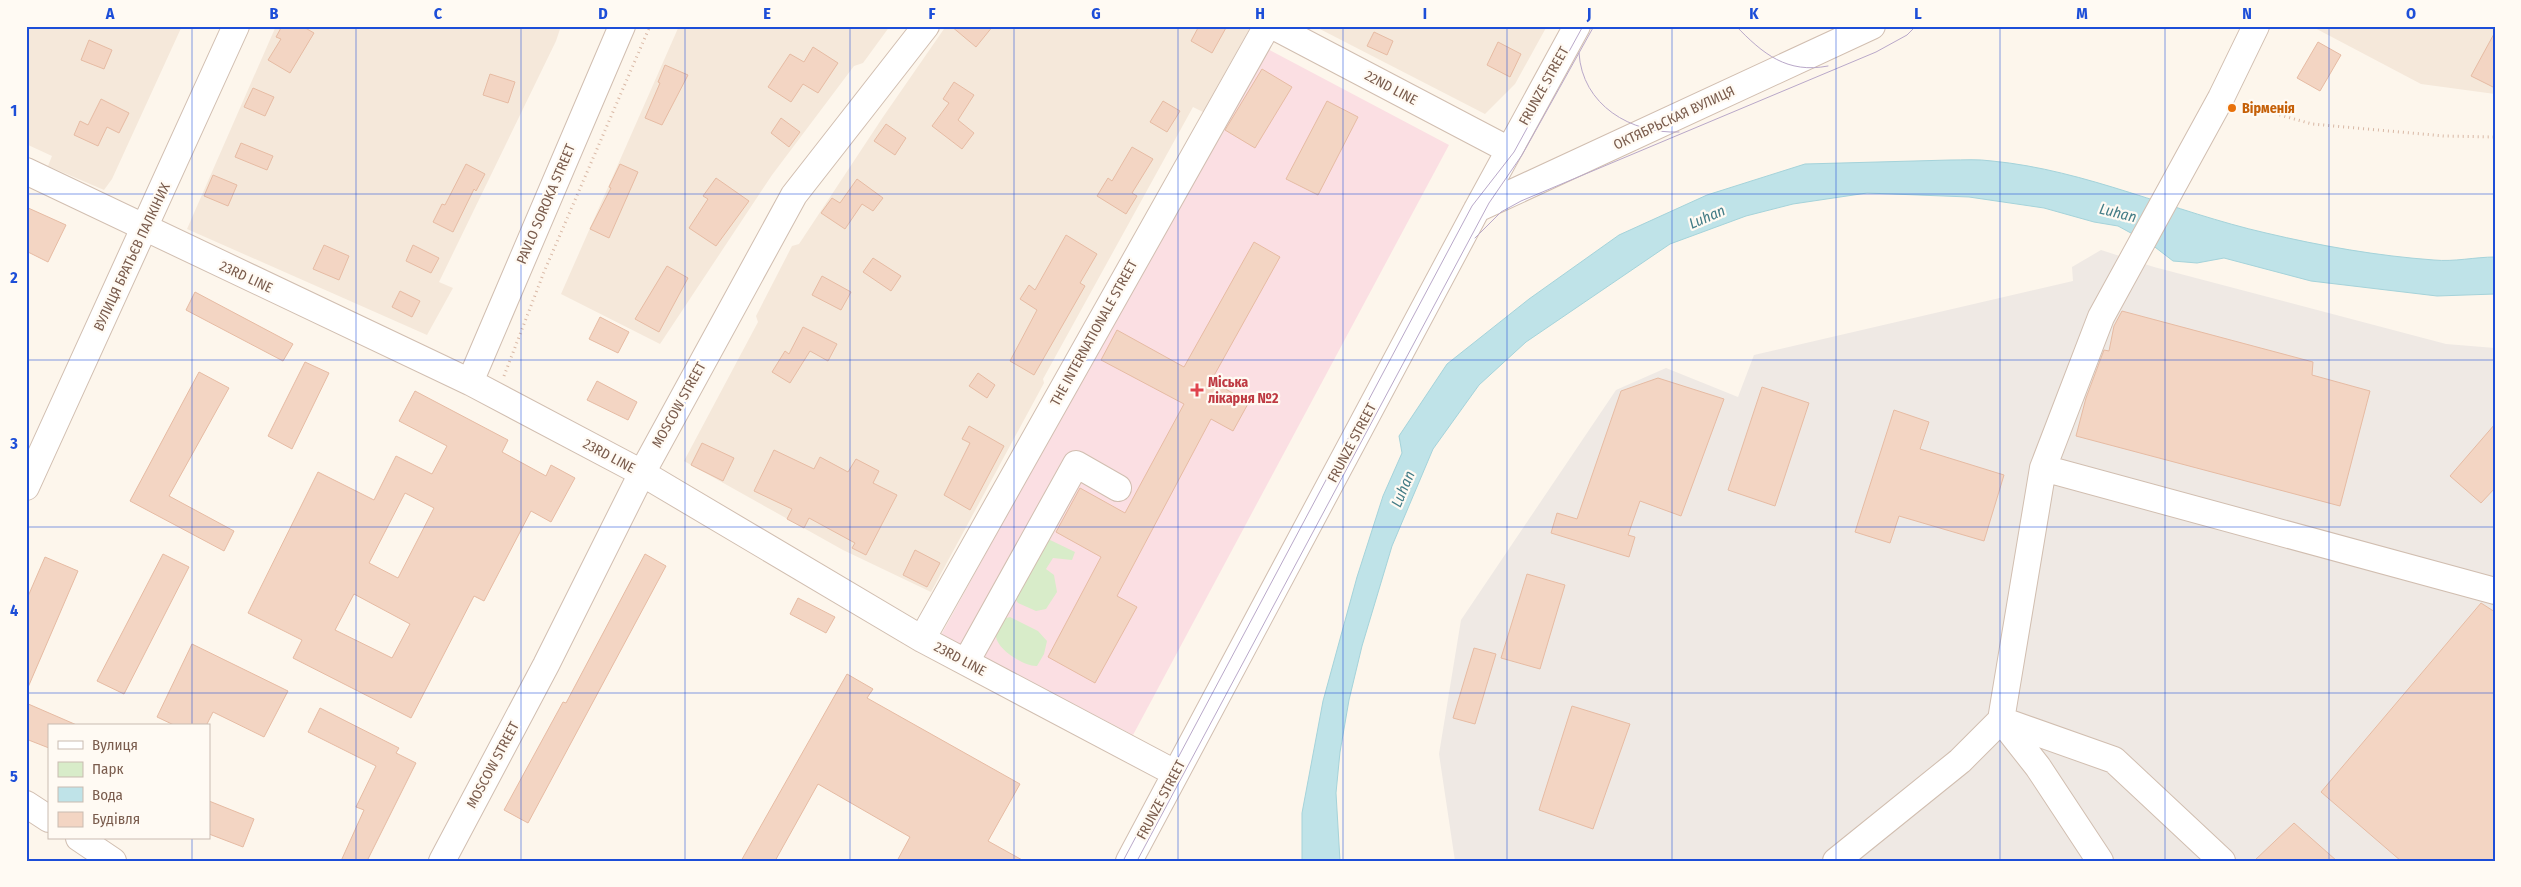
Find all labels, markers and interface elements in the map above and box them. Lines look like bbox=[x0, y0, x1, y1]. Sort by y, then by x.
text: A bbox=[105, 4, 115, 23]
text: B bbox=[270, 4, 279, 23]
text: C bbox=[434, 4, 443, 23]
text: D bbox=[598, 4, 608, 23]
text: E bbox=[763, 4, 771, 23]
text: F bbox=[928, 4, 936, 23]
text: G bbox=[1091, 4, 1101, 23]
text: H bbox=[1255, 4, 1265, 23]
text: I bbox=[1423, 4, 1427, 23]
text: J bbox=[1586, 4, 1591, 23]
text: K bbox=[1749, 4, 1759, 23]
text: L bbox=[1914, 4, 1922, 23]
text: M bbox=[2076, 4, 2088, 23]
text: N bbox=[2242, 4, 2252, 23]
text: O bbox=[2406, 4, 2416, 23]
street label: FRUNZE STREET bbox=[1515, 43, 1573, 128]
street label: 22ND LINE bbox=[1362, 67, 1421, 109]
street label: ОКТЯБРЬСКАЯ ВУЛИЦЯ bbox=[1611, 82, 1737, 154]
place label: Вірменія bbox=[2242, 100, 2295, 117]
text: 1 bbox=[11, 101, 17, 120]
marker: Вірменія bbox=[2226, 102, 2238, 114]
street label: PAVLO SOROKA STREET bbox=[513, 141, 579, 267]
street label: ВУЛИЦЯ БРАТЬЄВ ПАЛКІНИХ bbox=[90, 180, 174, 334]
water label: Luhan bbox=[2098, 200, 2138, 226]
water label: Luhan bbox=[1686, 201, 1728, 233]
street label: 23RD LINE bbox=[217, 257, 276, 297]
street label: THE INTERNATIONALE STREET bbox=[1047, 257, 1141, 409]
text: 2 bbox=[9, 268, 18, 287]
street label: MOSCOW STREET bbox=[648, 359, 710, 451]
place label: Міська лікарня №2 bbox=[1208, 374, 1279, 407]
marker: Міська лікарня №2 bbox=[1190, 383, 1204, 397]
street label: FRUNZE STREET bbox=[1324, 400, 1380, 486]
text: 3 bbox=[9, 434, 18, 453]
street label: 23RD LINE bbox=[580, 435, 638, 477]
water label: Luhan bbox=[1387, 468, 1419, 510]
text: 4 bbox=[10, 601, 18, 620]
street label: 23RD LINE bbox=[931, 638, 989, 680]
street label: MOSCOW STREET bbox=[463, 718, 523, 811]
legend bbox=[48, 724, 210, 840]
text: Вулиця bbox=[92, 736, 138, 754]
street label: FRUNZE STREET bbox=[1133, 757, 1189, 843]
text: Парк bbox=[92, 760, 123, 778]
text: 5 bbox=[10, 767, 18, 786]
text: Вода bbox=[92, 786, 123, 804]
text: Будівля bbox=[92, 810, 140, 828]

